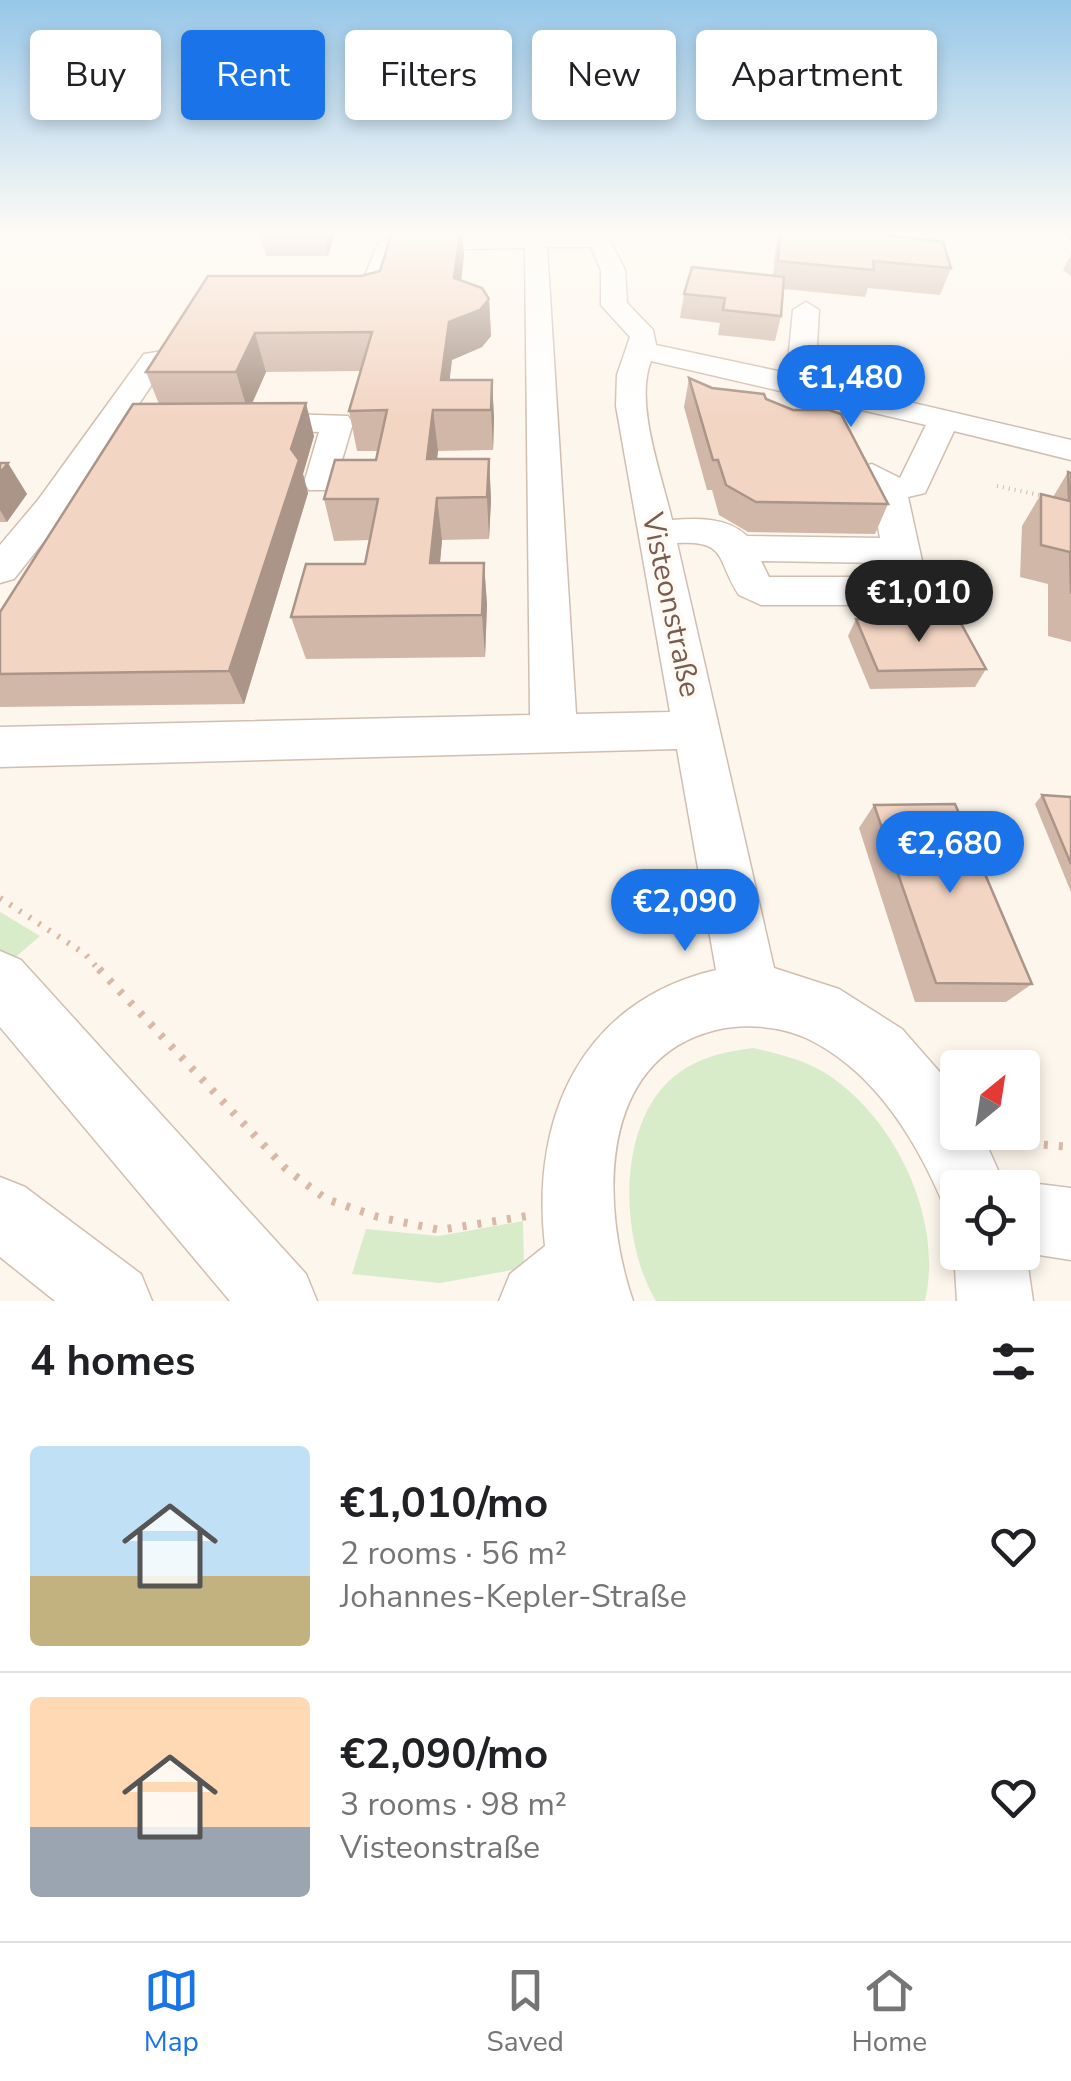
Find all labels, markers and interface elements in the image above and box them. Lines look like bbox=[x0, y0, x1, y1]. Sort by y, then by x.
chip: Buy bbox=[30, 30, 161, 120]
chip: Rent bbox=[181, 30, 325, 120]
chip: Filters bbox=[345, 30, 512, 120]
chip: New bbox=[532, 30, 676, 120]
chip: Apartment bbox=[696, 30, 937, 120]
pin: €1,480 bbox=[770, 345, 932, 430]
text: €1,480 bbox=[799, 356, 903, 399]
street label: Visteonstraße bbox=[631, 508, 711, 701]
pin: €1,010 bbox=[838, 560, 1000, 645]
text: €1,010 bbox=[867, 571, 971, 614]
pin: €2,680 bbox=[869, 811, 1031, 896]
text: €2,680 bbox=[898, 822, 1002, 865]
pin: €2,090 bbox=[604, 869, 766, 954]
text: €2,090 bbox=[633, 880, 737, 923]
north arrow bbox=[940, 1050, 1040, 1150]
map controls bbox=[940, 1050, 1040, 1270]
button: locate bbox=[940, 1170, 1040, 1270]
text: 4 homes bbox=[30, 1333, 195, 1390]
icon: filters bbox=[986, 1334, 1041, 1389]
text: €1,010/mo bbox=[340, 1475, 548, 1532]
icon: home bbox=[110, 1486, 230, 1606]
icon: heart bbox=[986, 1519, 1041, 1574]
text: 2 rooms · 56 m² bbox=[340, 1532, 567, 1575]
text: Johannes-Kepler-Straße bbox=[340, 1575, 687, 1618]
text: €2,090/mo bbox=[340, 1726, 548, 1783]
icon: home bbox=[110, 1737, 230, 1857]
icon: heart bbox=[986, 1770, 1041, 1825]
text: 3 rooms · 98 m² bbox=[340, 1783, 567, 1826]
text: Visteonstraße bbox=[340, 1826, 540, 1869]
tab: Map bbox=[144, 1963, 199, 2061]
tab: Saved bbox=[487, 1963, 564, 2061]
tab: Home bbox=[851, 1963, 927, 2061]

